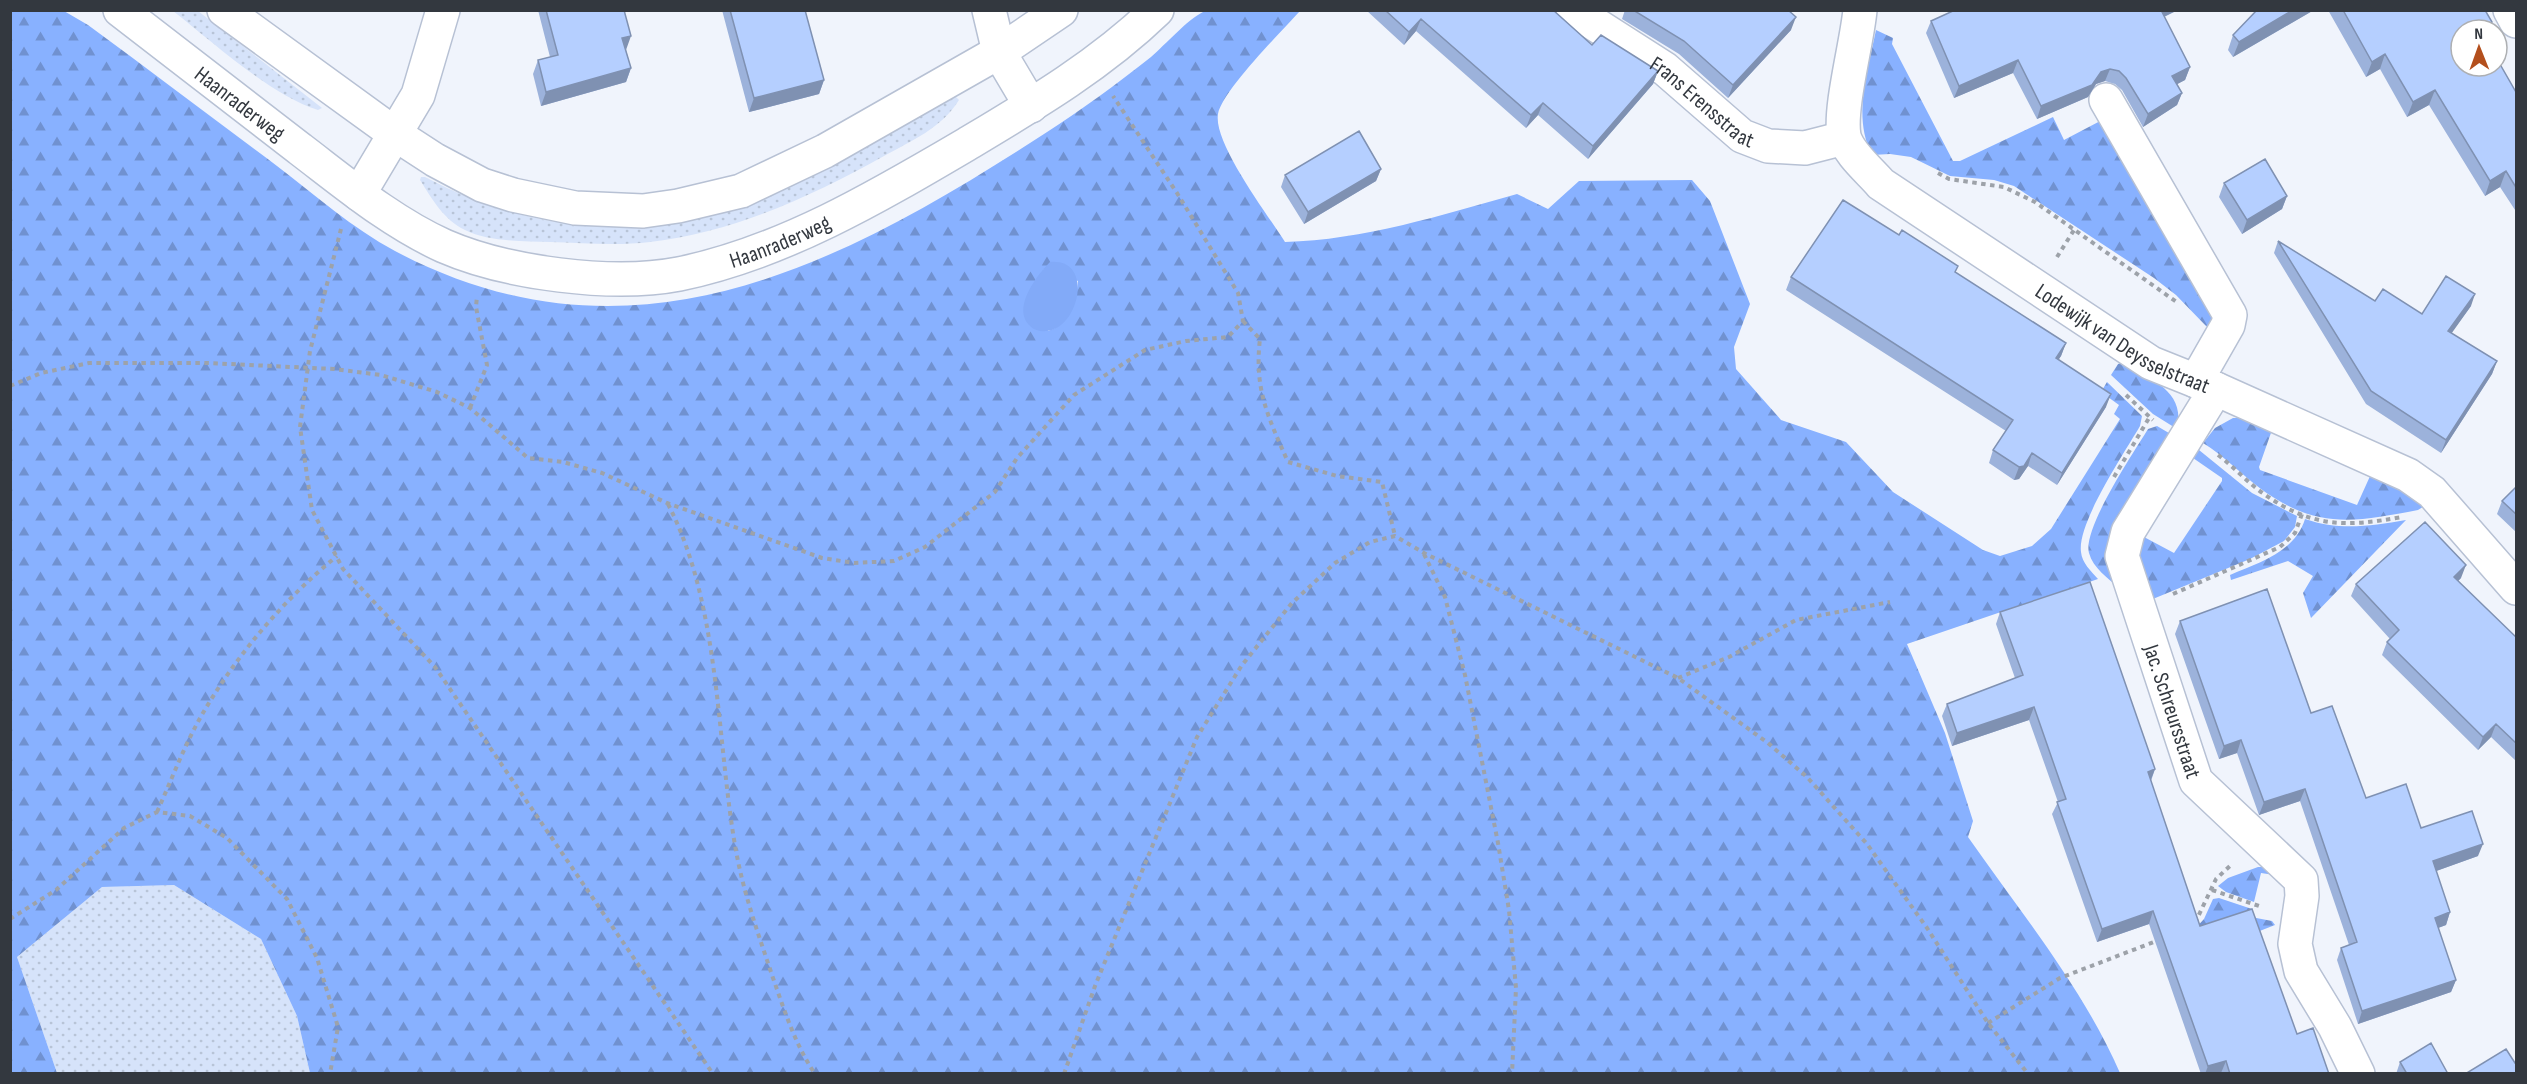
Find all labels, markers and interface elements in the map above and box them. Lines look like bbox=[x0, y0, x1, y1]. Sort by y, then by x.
north arrow bbox=[2449, 18, 2509, 78]
text: N bbox=[2474, 25, 2483, 44]
street label: Frans Erensstraat bbox=[1645, 51, 1758, 154]
street label: Haanraderweg bbox=[189, 61, 290, 148]
street label: Haanraderweg bbox=[726, 210, 836, 275]
street label: Lodewijk van Deysselstraat bbox=[2030, 278, 2214, 400]
street label: Jac. Schreursstraat bbox=[2137, 640, 2206, 782]

